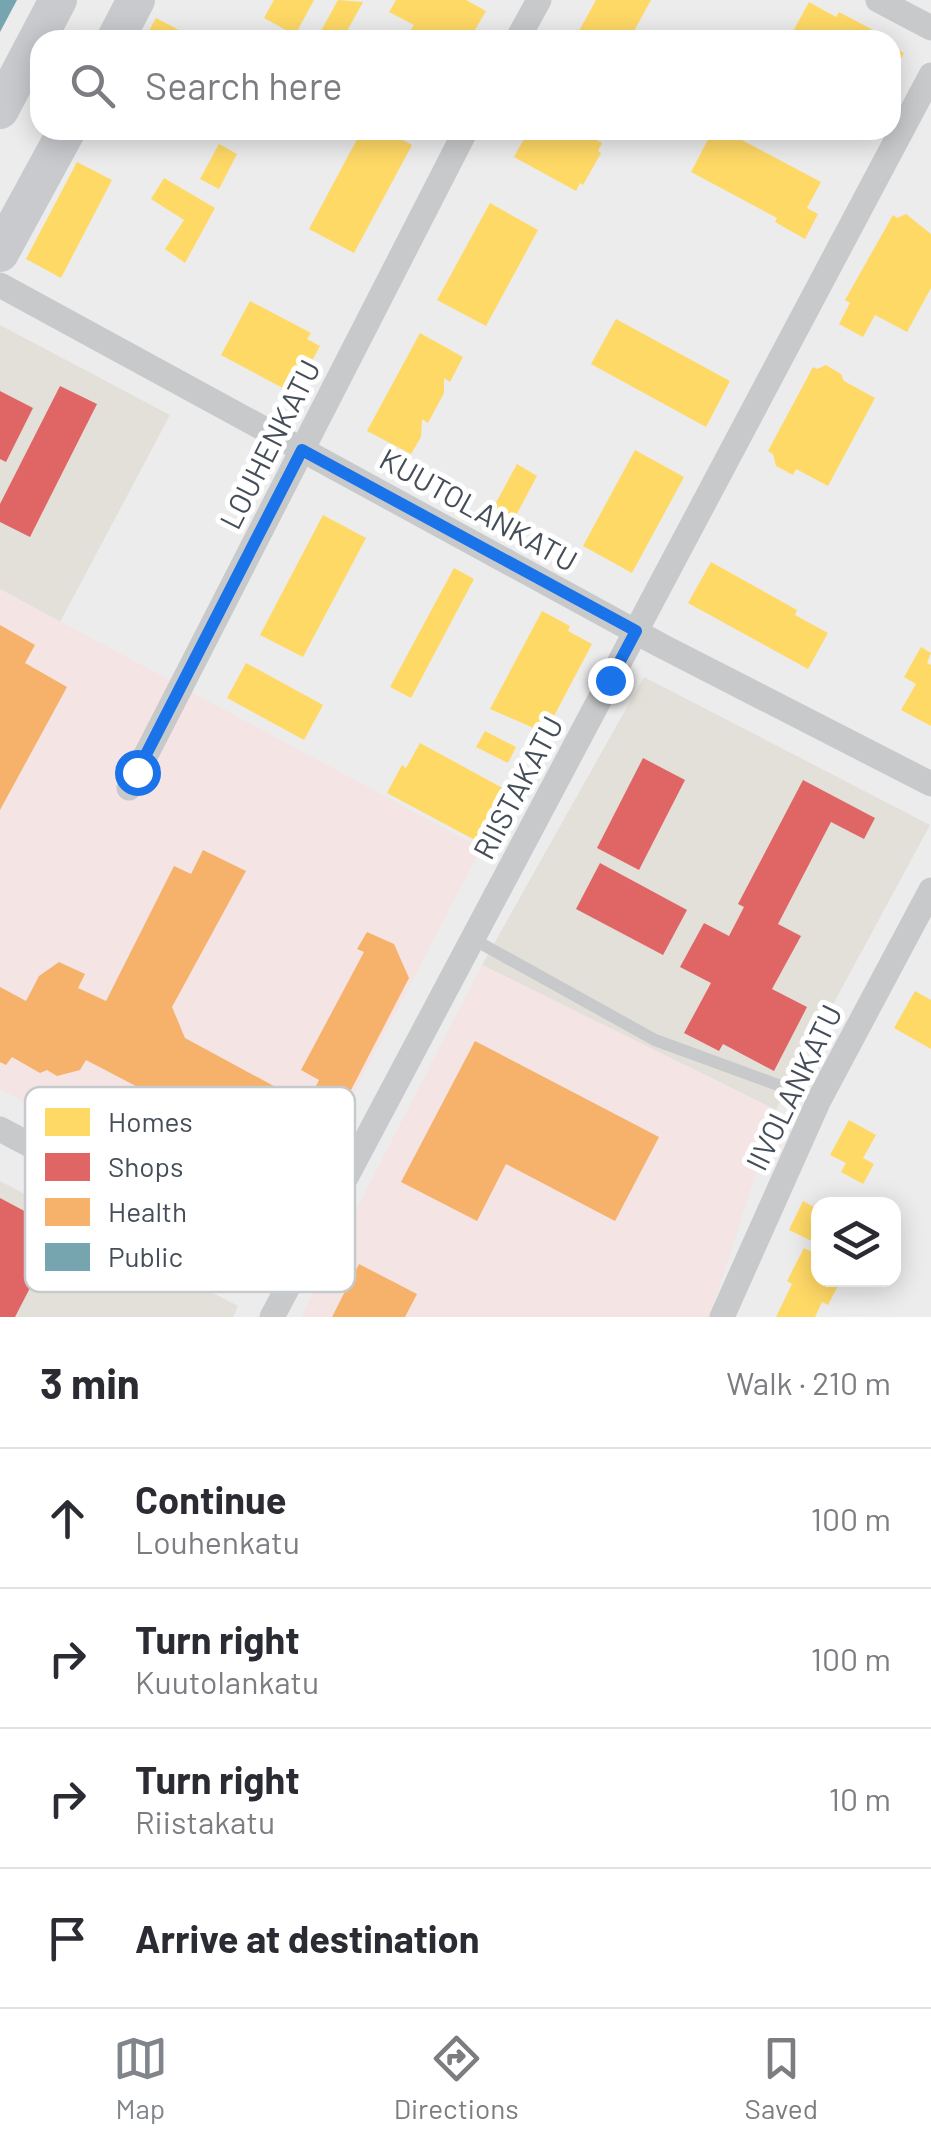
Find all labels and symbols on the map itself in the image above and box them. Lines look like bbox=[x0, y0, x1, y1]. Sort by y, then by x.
street label: LOUHENKATU bbox=[211, 353, 327, 535]
street label: KUUTOLANKATU bbox=[374, 440, 584, 578]
route end bbox=[588, 658, 634, 704]
street label: RIISTAKATU bbox=[464, 710, 570, 864]
route start bbox=[115, 750, 161, 796]
street label: IIVOLANKATU bbox=[737, 998, 849, 1176]
legend bbox=[25, 1087, 355, 1292]
text: Homes bbox=[108, 1104, 193, 1138]
text: Shops bbox=[108, 1149, 183, 1183]
text: Health bbox=[108, 1194, 187, 1228]
text: Public bbox=[108, 1239, 183, 1273]

